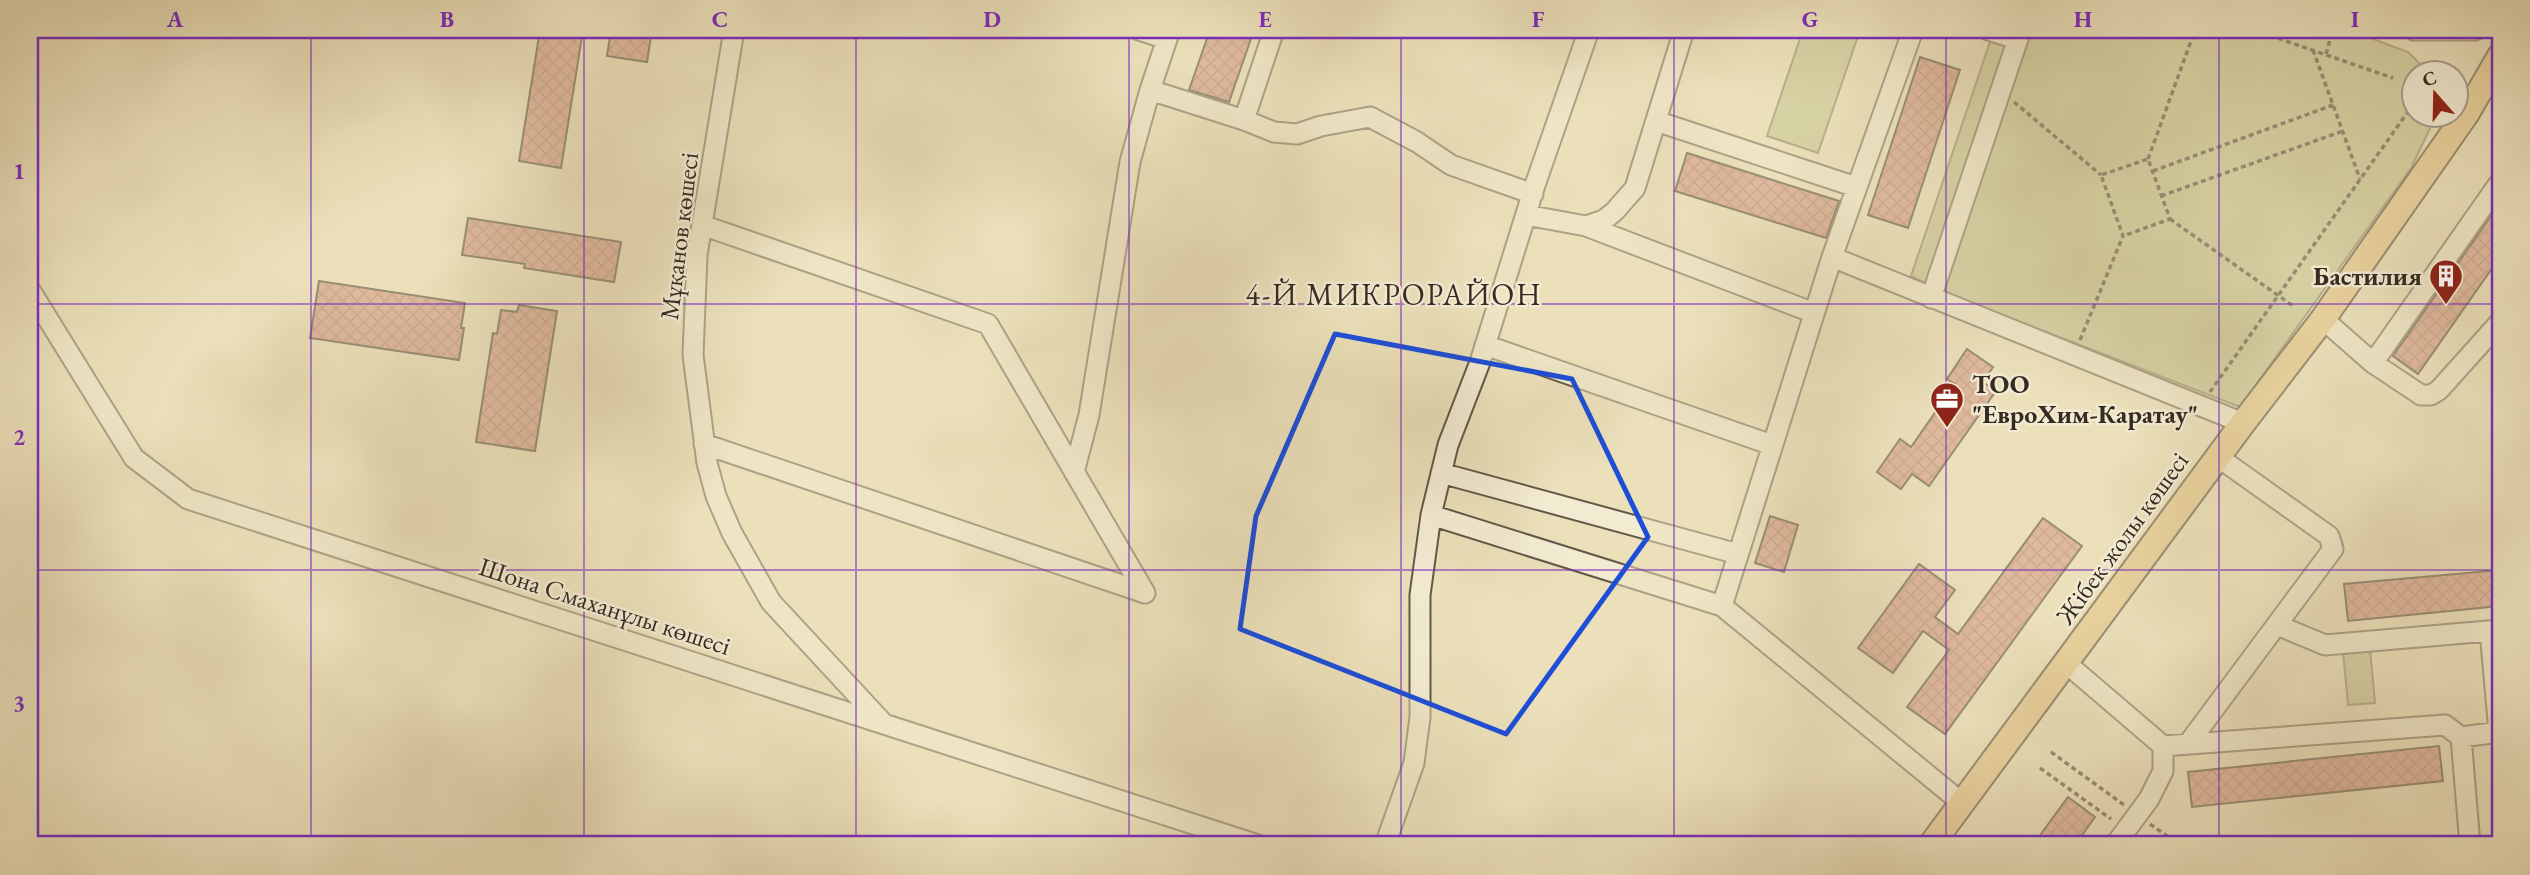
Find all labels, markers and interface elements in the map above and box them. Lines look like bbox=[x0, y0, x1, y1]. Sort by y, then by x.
text: A bbox=[166, 4, 184, 34]
text: B bbox=[440, 4, 454, 34]
text: C bbox=[712, 4, 728, 34]
text: D bbox=[983, 4, 1001, 34]
text: E bbox=[1258, 4, 1272, 34]
text: F bbox=[1532, 4, 1545, 34]
text: G bbox=[1802, 4, 1818, 34]
text: H bbox=[2074, 4, 2092, 34]
text: I bbox=[2351, 4, 2359, 34]
north arrow bbox=[2400, 60, 2470, 130]
text: С bbox=[2419, 64, 2440, 93]
street label: Мұқанов көшесі bbox=[652, 150, 706, 322]
text: 1 bbox=[13, 156, 25, 186]
building icon: Бастилия bbox=[2427, 257, 2465, 306]
place label: Бастилия bbox=[2313, 259, 2422, 293]
district label: 4-Й МИКРОРАЙОН bbox=[1245, 275, 1543, 314]
place label: ТОО "ЕвроХим-Каратау" bbox=[1972, 367, 2198, 431]
office icon: ТОО "ЕвроХим-Каратау" bbox=[1928, 380, 1966, 429]
text: 2 bbox=[13, 422, 25, 452]
street label: Жібек жолы көшесі bbox=[2047, 445, 2196, 632]
street label: Шона Смаханұлы көшесі bbox=[475, 549, 735, 663]
text: 3 bbox=[13, 688, 25, 718]

